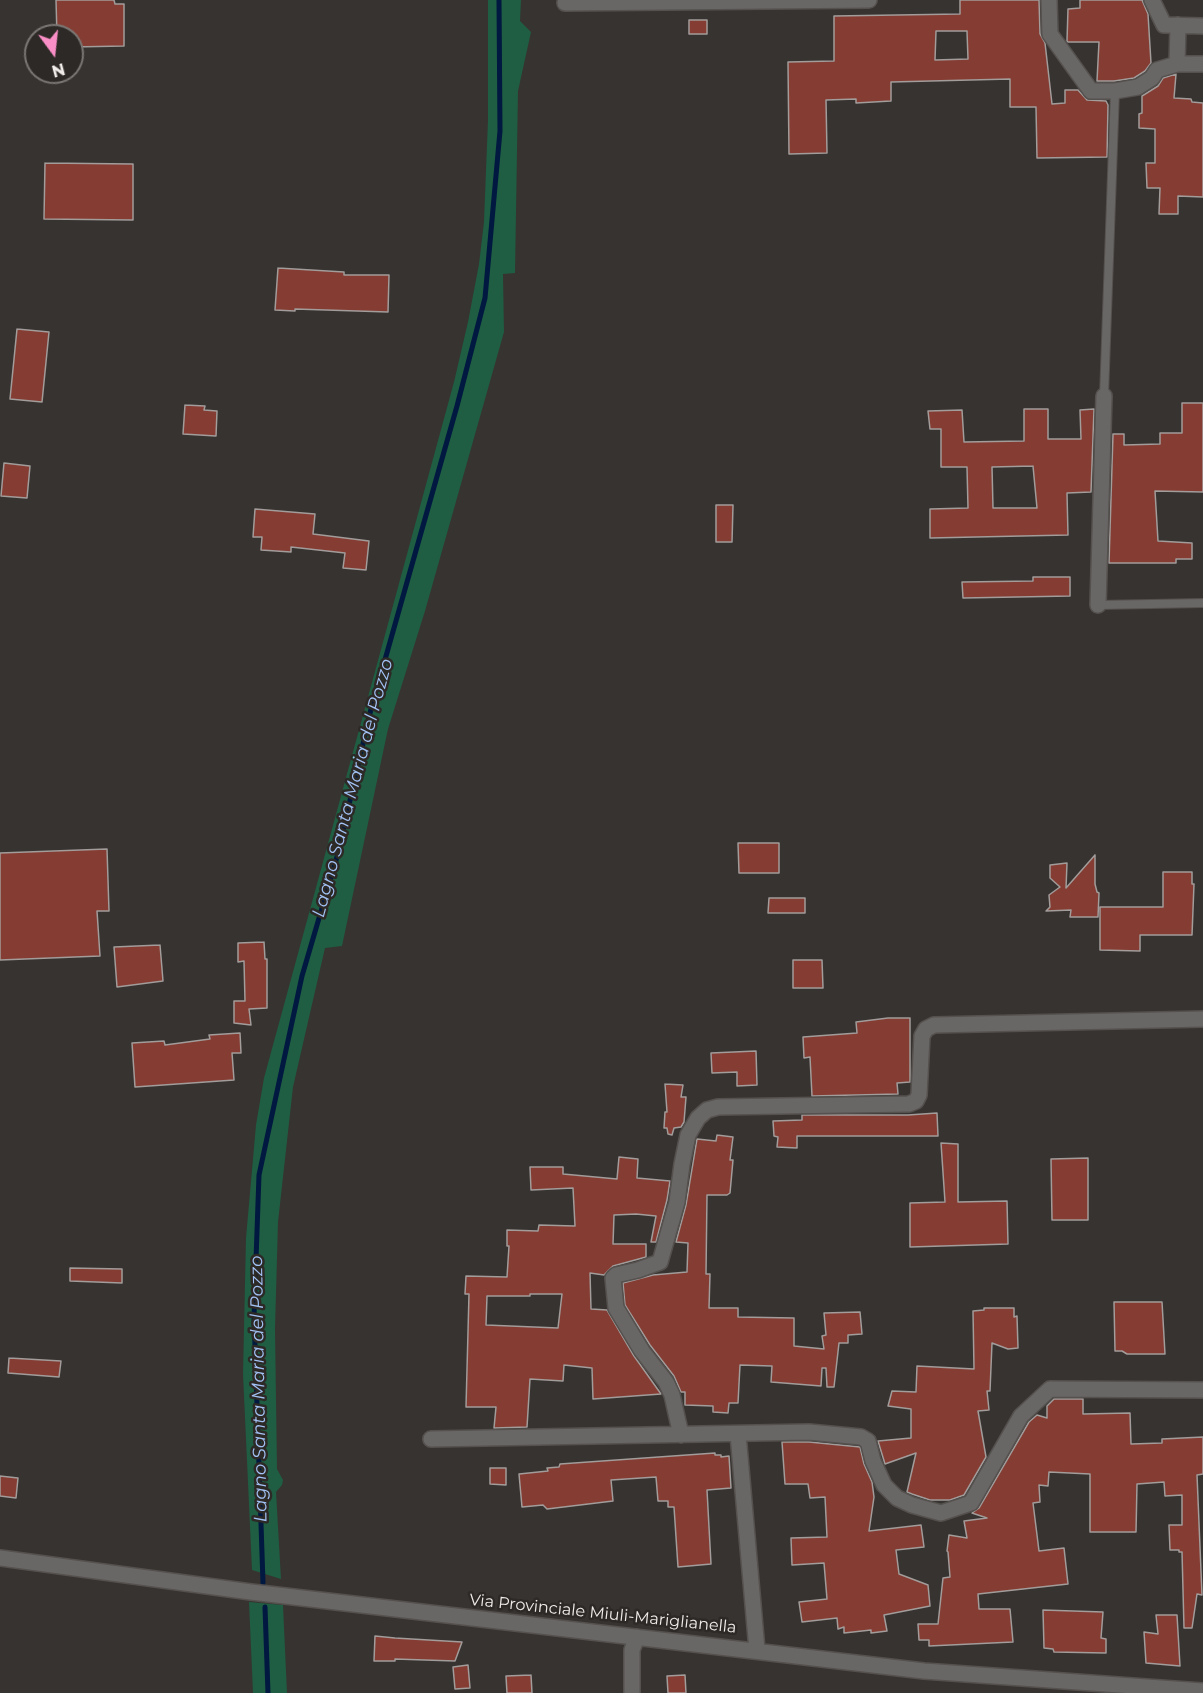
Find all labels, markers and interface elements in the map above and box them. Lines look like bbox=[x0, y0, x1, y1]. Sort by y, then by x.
north arrow bbox=[24, 24, 84, 84]
text: N bbox=[50, 59, 67, 81]
water label: Lagno Santa Maria del Pozzo bbox=[308, 656, 398, 920]
water label: Lagno Santa Maria del Pozzo bbox=[246, 1255, 272, 1523]
street label: Via Provinciale Miuli-Mariglianella bbox=[469, 1590, 737, 1638]

